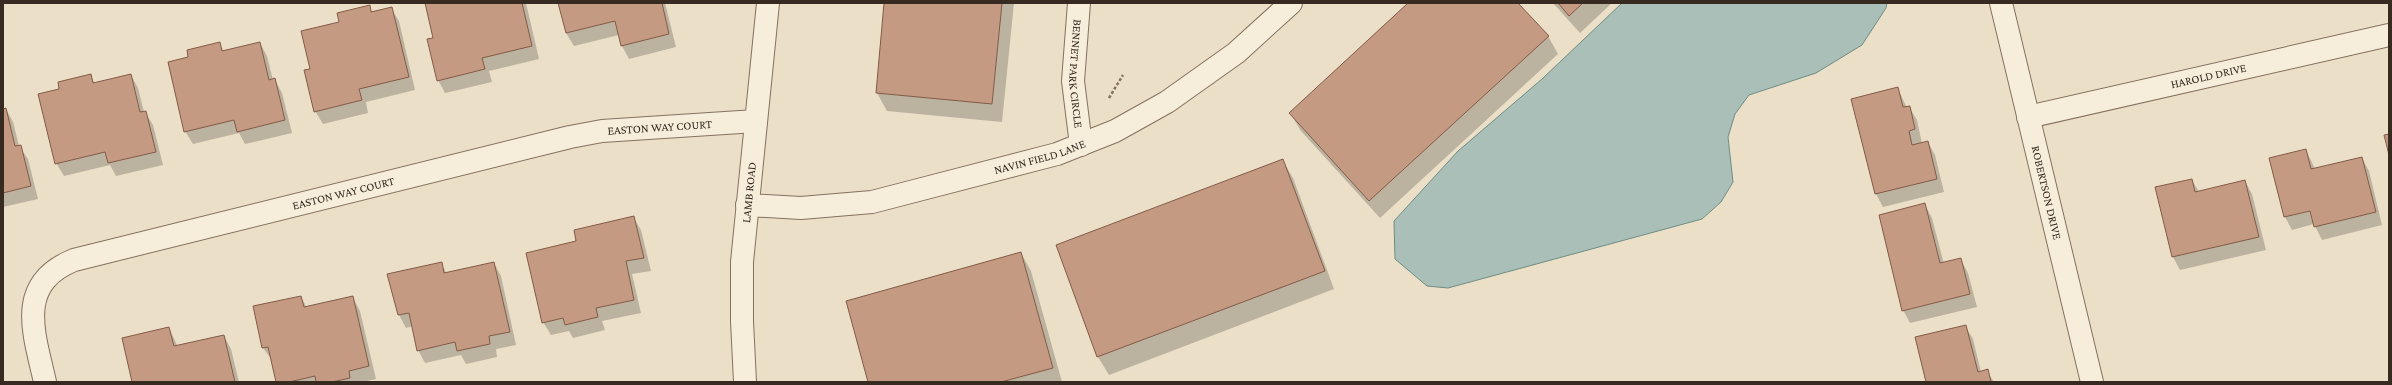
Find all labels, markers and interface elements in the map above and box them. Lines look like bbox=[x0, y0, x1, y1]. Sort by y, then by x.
street label: BENNET PARK CIRCLE bbox=[1066, 19, 1086, 129]
street label: HAROLD DRIVE bbox=[2169, 61, 2248, 91]
street label: EASTON WAY COURT bbox=[607, 117, 713, 138]
street label: NAVIN FIELD LANE bbox=[993, 136, 1088, 177]
street label: ROBERTSON DRIVE bbox=[2029, 144, 2065, 241]
street label: LAMB ROAD bbox=[739, 161, 759, 223]
street label: EASTON WAY COURT bbox=[291, 174, 396, 213]

